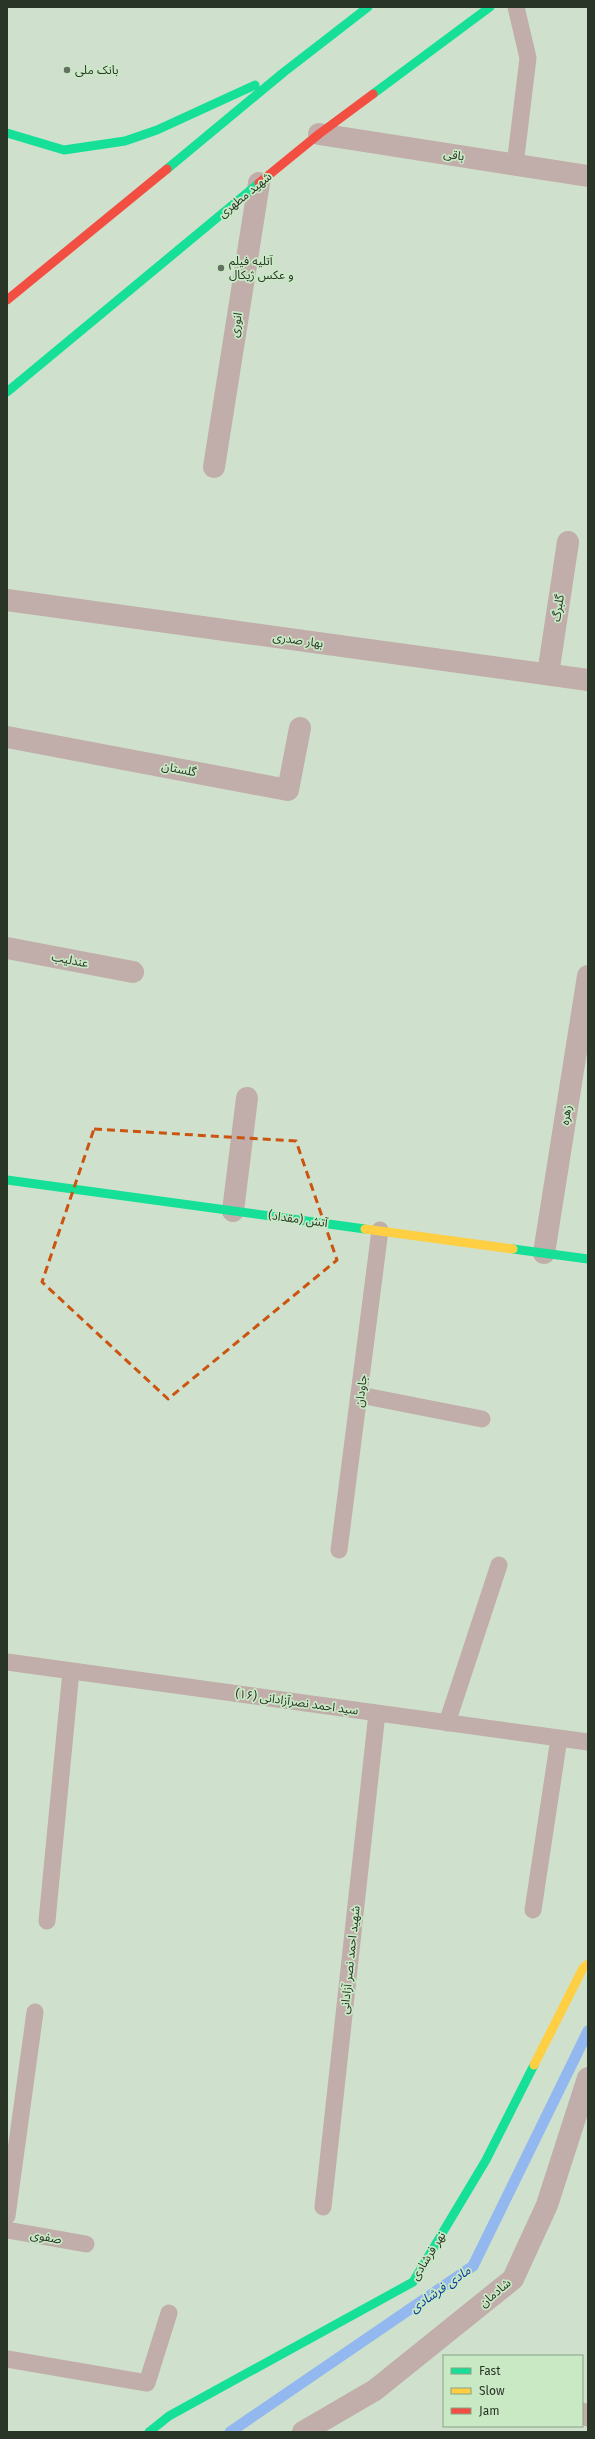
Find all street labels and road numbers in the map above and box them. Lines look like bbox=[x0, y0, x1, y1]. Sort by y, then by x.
street label: باقی bbox=[443, 146, 465, 164]
street label: شهید مطهری bbox=[216, 169, 274, 221]
street label: انوری bbox=[227, 311, 245, 339]
street label: گلبرگ bbox=[549, 592, 567, 623]
street label: بهار صدری bbox=[272, 630, 324, 651]
street label: گلستان bbox=[161, 759, 199, 779]
street label: عندلیب bbox=[50, 950, 90, 971]
street label: زهره bbox=[558, 1104, 574, 1126]
street label: آتش (مقداد) bbox=[267, 1208, 329, 1230]
street label: جاودان bbox=[352, 1374, 370, 1408]
street label: سید احمد نصرآزادانی (۱۶) bbox=[235, 1686, 359, 1718]
street label: شهید احمد نصر آزادانی bbox=[337, 1905, 363, 2015]
street label: صفوی bbox=[29, 2227, 63, 2247]
street label: نهر فرشادی bbox=[408, 2229, 448, 2283]
street label: شادمان bbox=[476, 2276, 514, 2310]

